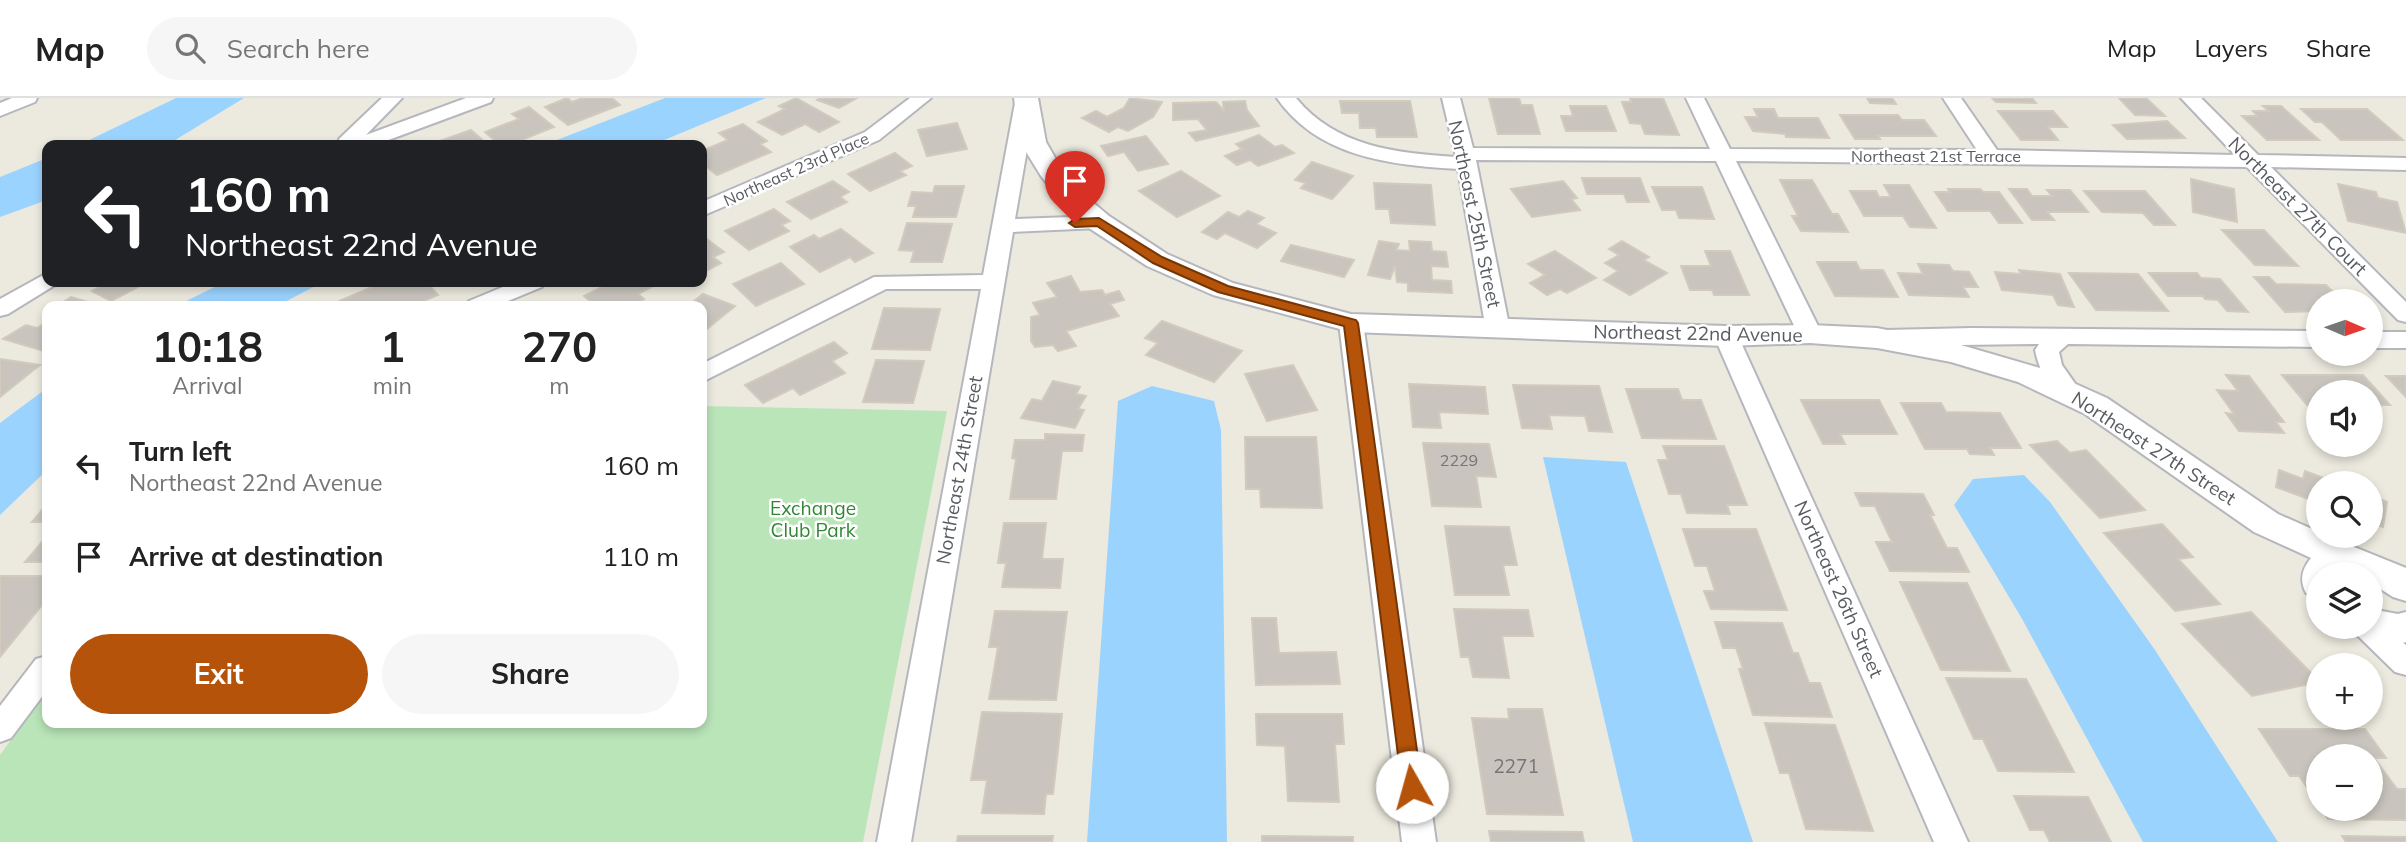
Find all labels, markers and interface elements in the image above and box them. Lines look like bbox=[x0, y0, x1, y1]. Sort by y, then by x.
search box bbox=[147, 17, 637, 80]
text: Map bbox=[35, 28, 105, 69]
icon: search bbox=[171, 29, 209, 67]
text: Search here bbox=[227, 32, 370, 65]
text: Map bbox=[2107, 33, 2156, 63]
text: Layers bbox=[2194, 33, 2268, 63]
text: Share bbox=[2306, 33, 2371, 63]
street label: Northeast 25th Street bbox=[1443, 118, 1507, 310]
street label: Northeast 23rd Place bbox=[720, 128, 872, 210]
street label: Northeast 27th Court bbox=[2224, 132, 2373, 281]
street label: Northeast 21st Terrace bbox=[1851, 146, 2021, 166]
pin bbox=[1045, 151, 1105, 223]
icon: arrive bbox=[1056, 162, 1094, 200]
text: 160 m bbox=[185, 163, 331, 224]
icon: left bbox=[70, 168, 161, 259]
text: Northeast 22nd Avenue bbox=[185, 224, 538, 264]
north arrow bbox=[2306, 289, 2384, 366]
map controls bbox=[2306, 289, 2383, 821]
street label: Northeast 22nd Avenue bbox=[1593, 319, 1803, 347]
text: 10:18 bbox=[152, 320, 263, 373]
text: 1 bbox=[380, 320, 405, 373]
text: 270 bbox=[522, 320, 597, 373]
text: Arrival bbox=[172, 371, 243, 400]
text: min bbox=[373, 371, 412, 400]
text: m bbox=[549, 371, 570, 400]
street label: Northeast 24th Street bbox=[931, 374, 987, 566]
button: sound bbox=[2306, 380, 2383, 457]
street label: Northeast 27th Street bbox=[2067, 386, 2241, 510]
text: Turn left bbox=[129, 435, 231, 468]
icon: left bbox=[70, 447, 108, 485]
text: 160 m bbox=[603, 449, 679, 482]
house number: 2229 bbox=[1440, 450, 1478, 470]
text: Northeast 22nd Avenue bbox=[129, 468, 382, 497]
button: search bbox=[2306, 471, 2383, 548]
park label: Exchange Club Park bbox=[770, 496, 856, 542]
street label: Northeast 26th Street bbox=[1789, 497, 1889, 681]
icon: arrive bbox=[70, 538, 108, 576]
text: Arrive at destination bbox=[129, 540, 384, 573]
text: 110 m bbox=[603, 540, 679, 573]
button: layers bbox=[2306, 562, 2383, 639]
button: Exit bbox=[70, 634, 368, 714]
button: Share bbox=[382, 634, 679, 714]
button: + bbox=[2306, 653, 2383, 730]
button: − bbox=[2306, 744, 2383, 821]
position arrow bbox=[1375, 750, 1449, 824]
house number: 2271 bbox=[1493, 754, 1539, 778]

